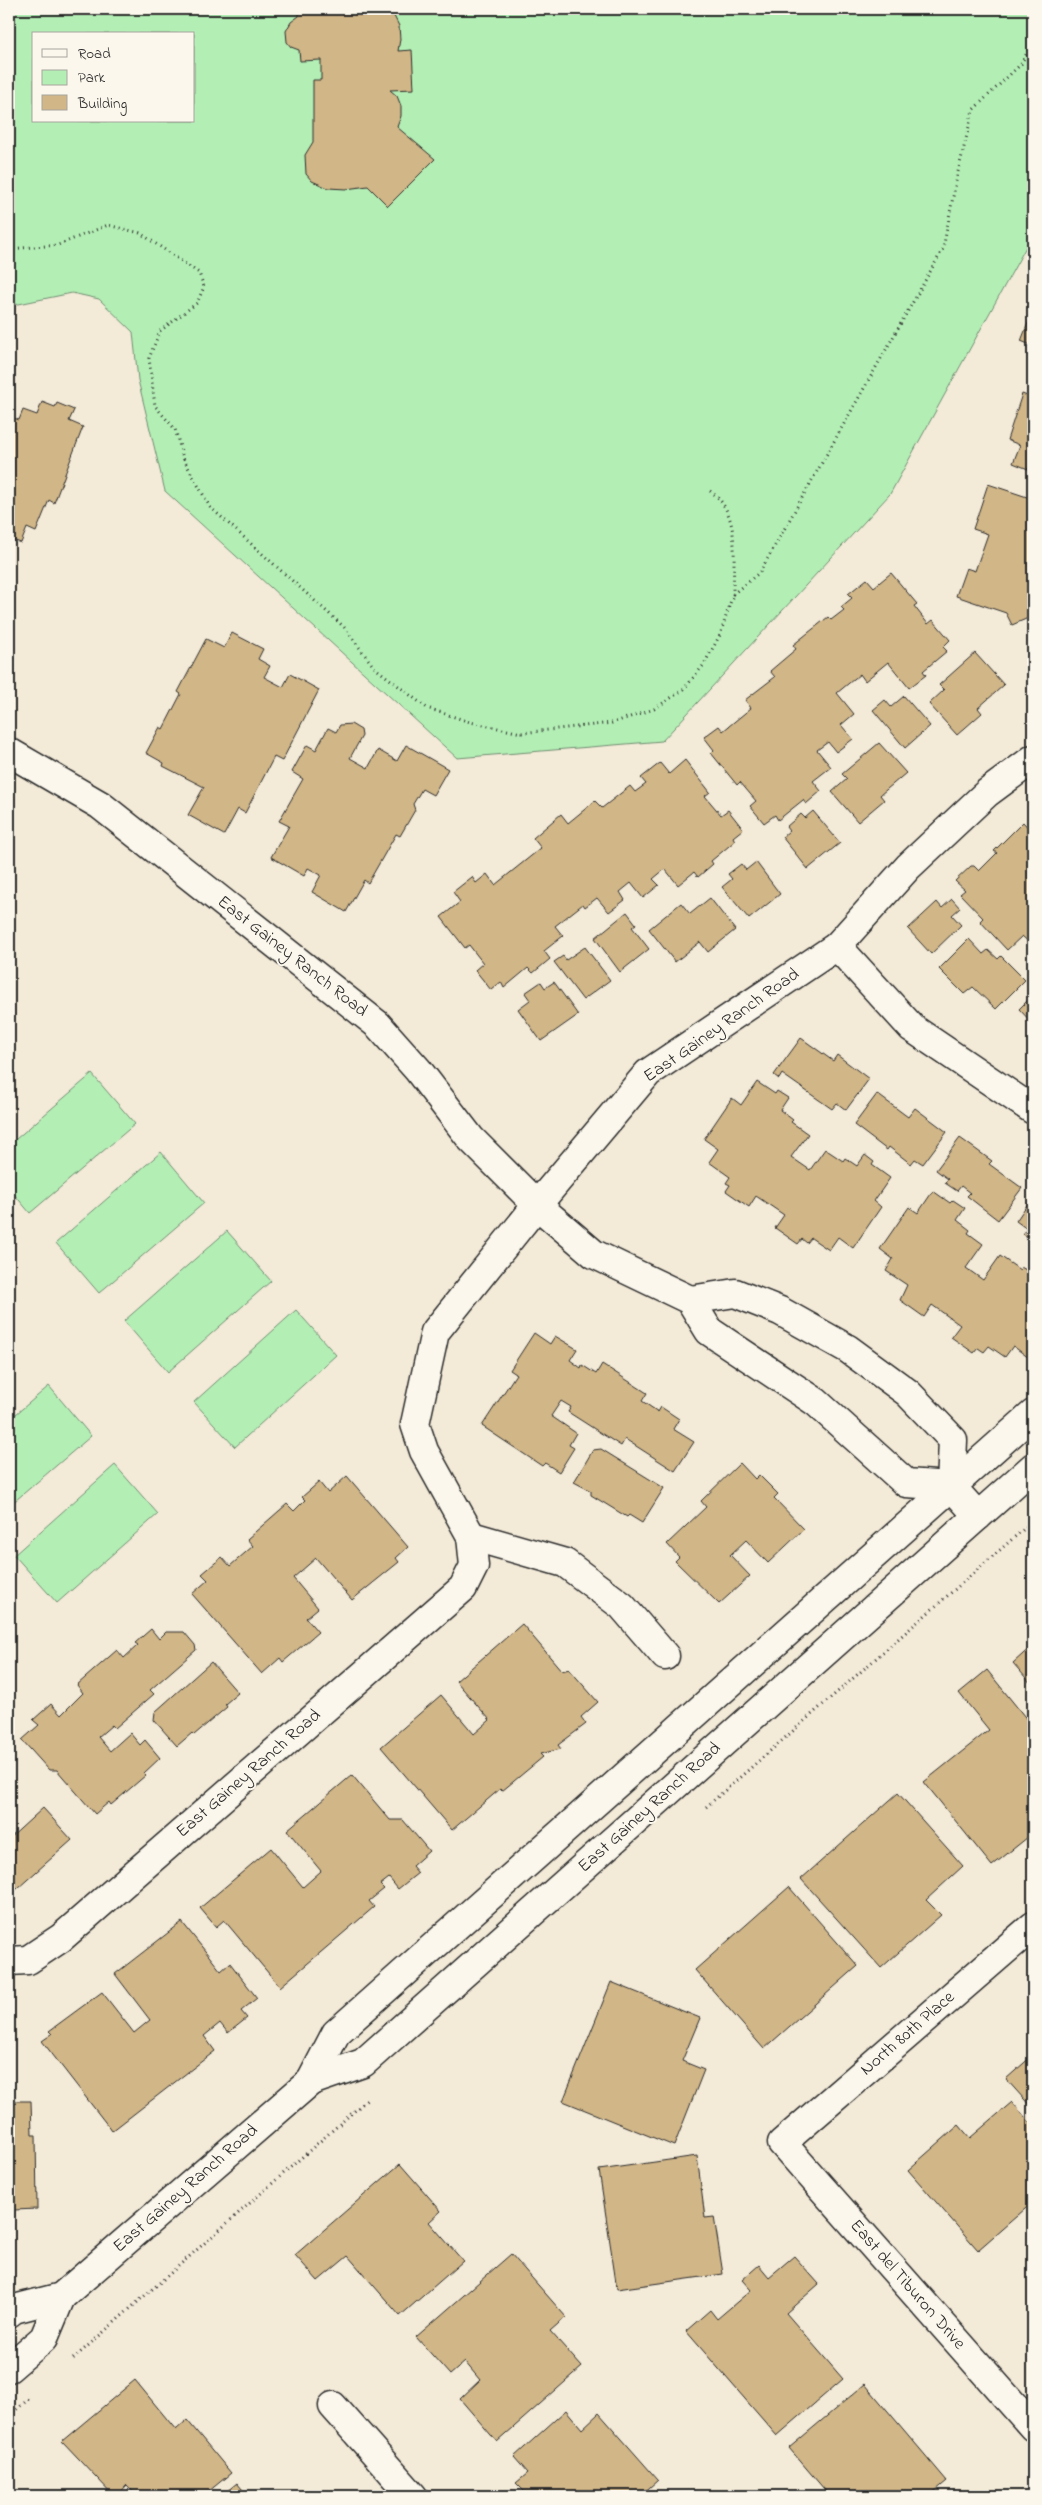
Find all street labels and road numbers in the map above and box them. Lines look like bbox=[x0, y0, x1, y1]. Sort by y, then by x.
street label: East Gainey Ranch Road bbox=[211, 890, 373, 1024]
street label: East Gainey Ranch Road bbox=[639, 962, 805, 1090]
street label: East Gainey Ranch Road bbox=[171, 1704, 327, 1844]
street label: East Gainey Ranch Road bbox=[573, 1737, 727, 1879]
street label: North 80th Place bbox=[855, 1985, 962, 2083]
street label: East Gainey Ranch Road bbox=[108, 2119, 264, 2259]
street label: East del Tiburon Drive bbox=[843, 2214, 972, 2357]

